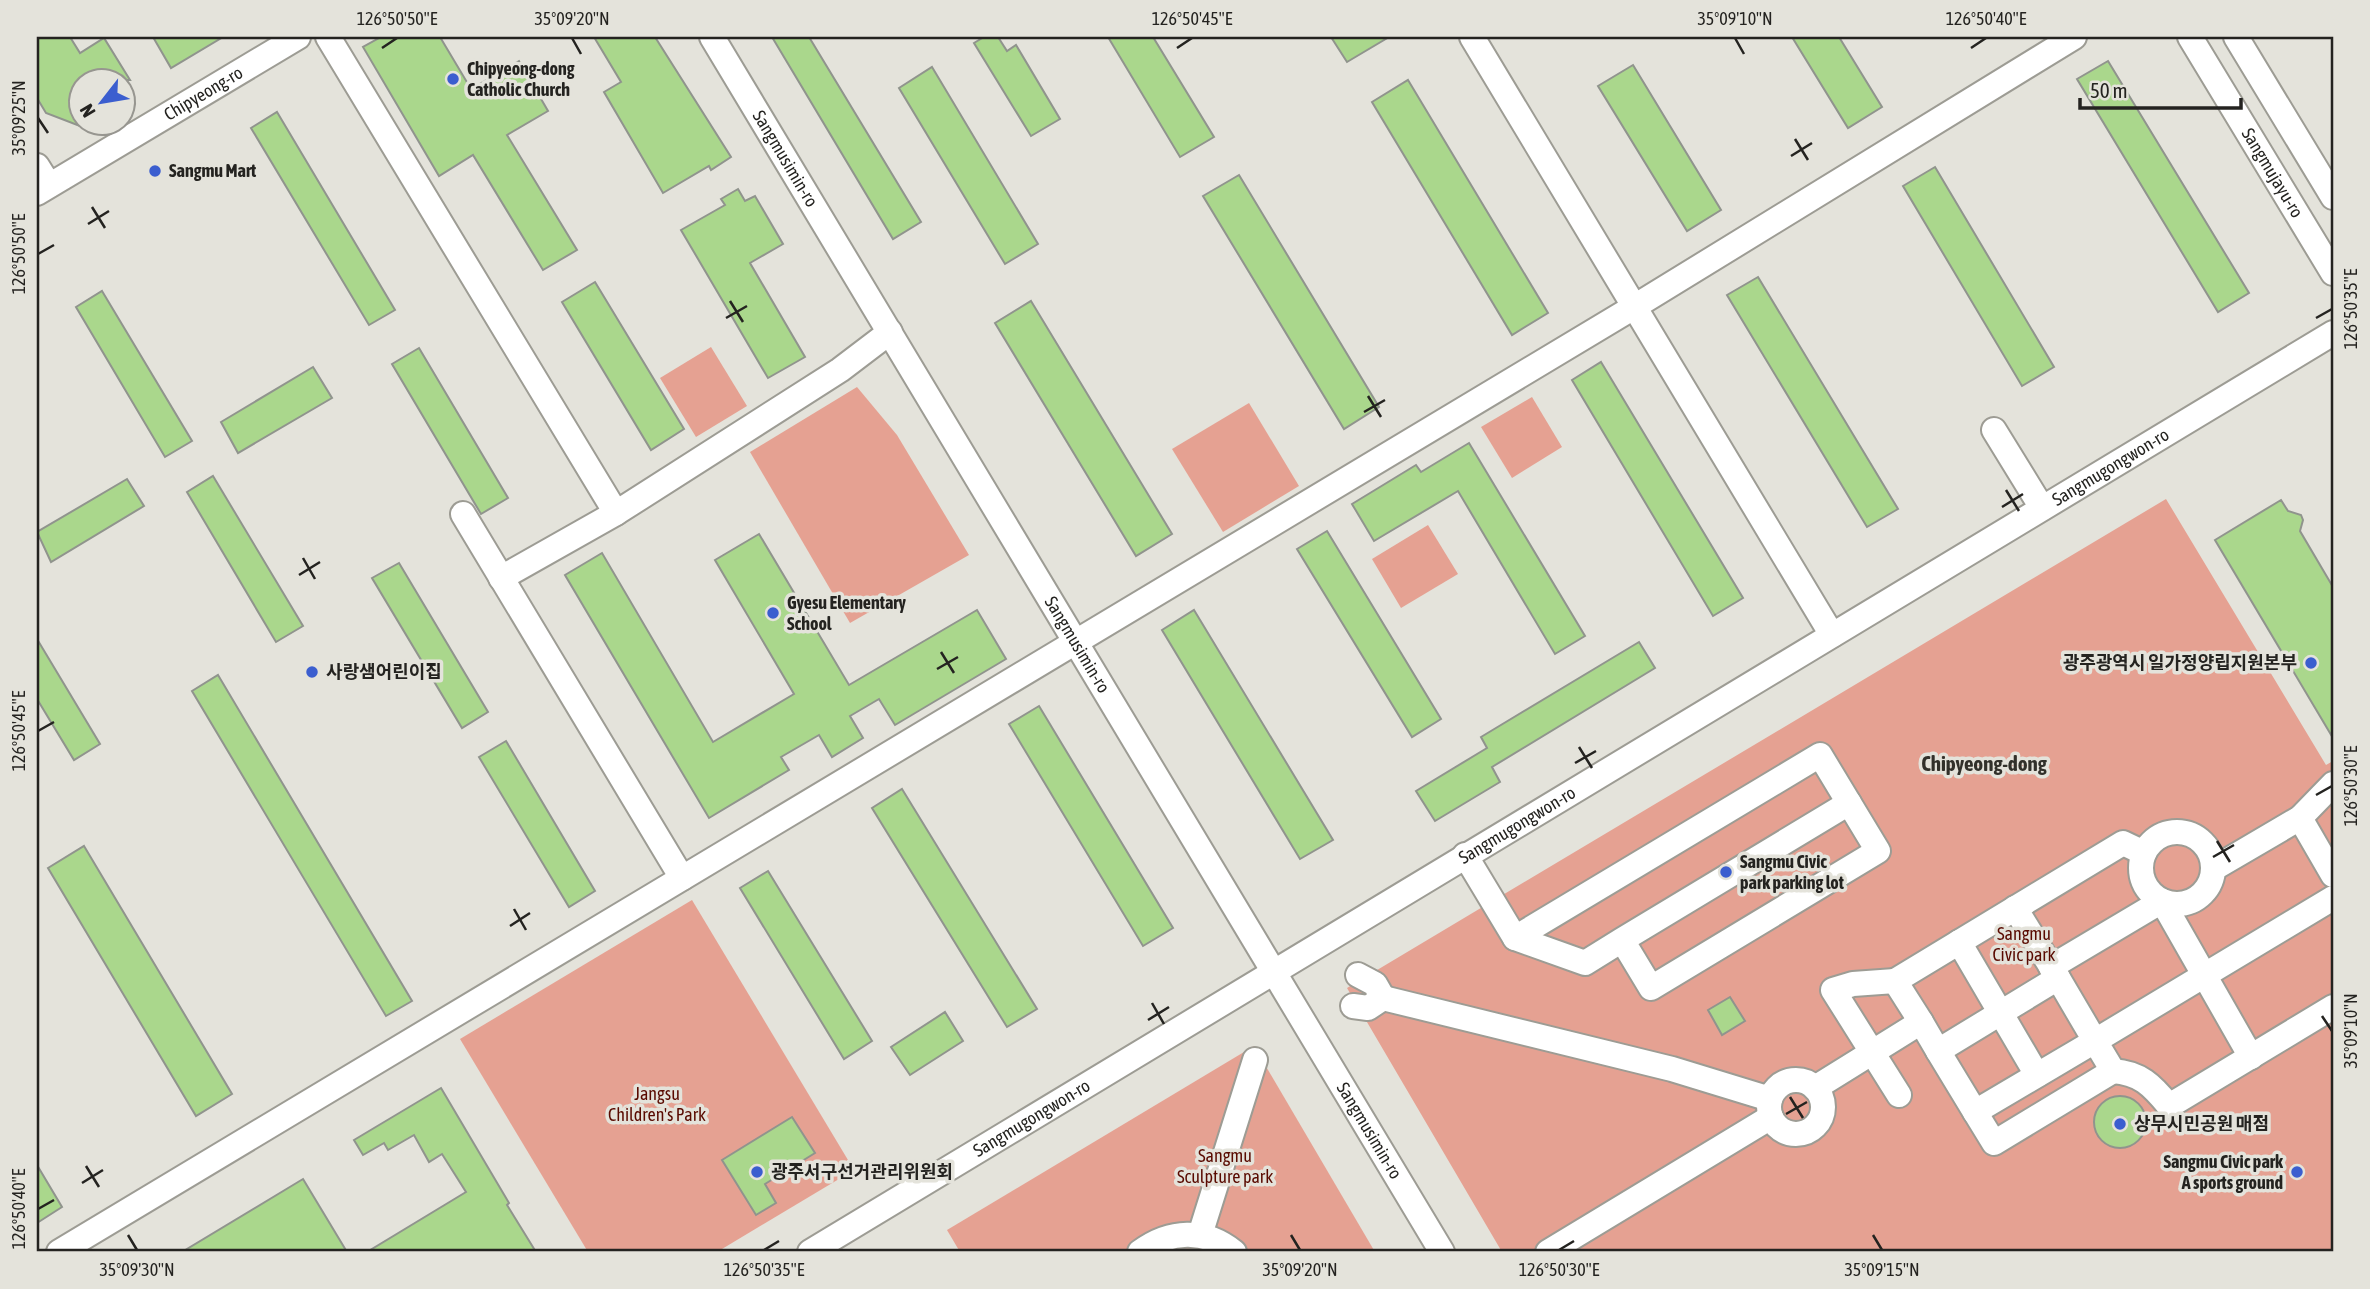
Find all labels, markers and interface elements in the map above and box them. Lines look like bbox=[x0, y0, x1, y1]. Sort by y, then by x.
text: 126°50'50"E bbox=[357, 8, 438, 29]
text: 35°09'20"N bbox=[534, 8, 610, 29]
text: 126°50'45"E bbox=[1152, 8, 1233, 29]
text: 35°09'10"N bbox=[1697, 8, 1773, 29]
text: 126°50'40"E bbox=[1946, 8, 2027, 29]
place label: Chipyeong-dong Catholic Church bbox=[467, 58, 575, 100]
street label: Chipyeong-ro bbox=[160, 61, 246, 125]
north arrow bbox=[66, 66, 136, 136]
scale bar bbox=[2080, 66, 2240, 110]
marker: Chipyeong-dong Catholic Church bbox=[445, 71, 461, 87]
text: 50 m bbox=[2090, 78, 2128, 102]
text: 35°09'25"N bbox=[8, 80, 29, 156]
text: N bbox=[75, 100, 100, 121]
street label: Sangmusimin-ro bbox=[749, 106, 823, 210]
street label: Sangmujayu-ro bbox=[2238, 124, 2308, 221]
place label: Sangmu Mart bbox=[169, 160, 257, 181]
marker: Sangmu Mart bbox=[147, 163, 163, 179]
text: 126°50'50"E bbox=[8, 213, 29, 294]
text: 126°50'35"E bbox=[2340, 268, 2361, 349]
street label: Sangmugongwon-ro bbox=[2048, 424, 2172, 510]
place label: Gyesu Elementary School bbox=[787, 592, 907, 634]
street label: Sangmusimin-ro bbox=[1041, 592, 1115, 696]
marker: Gyesu Elementary School bbox=[765, 605, 781, 621]
place label: 광주광역시 일가정양립지원본부 bbox=[2063, 652, 2297, 673]
marker: 광주광역시 일가정양립지원본부 bbox=[2303, 655, 2319, 671]
place label: 사랑샘어린이집 bbox=[326, 661, 442, 682]
marker: 사랑샘어린이집 bbox=[304, 664, 320, 680]
text: 126°50'45"E bbox=[8, 690, 29, 771]
text: 126°50'30"E bbox=[2340, 745, 2361, 826]
district label: Chipyeong-dong bbox=[1921, 751, 2048, 775]
street label: Sangmugongwon-ro bbox=[1455, 782, 1579, 868]
place label: Sangmu Civic park parking lot bbox=[1740, 851, 1845, 893]
marker: Sangmu Civic park parking lot bbox=[1718, 864, 1734, 880]
park label: Sangmu Civic park bbox=[1992, 923, 2056, 965]
text: 35°09'10"N bbox=[2340, 993, 2361, 1069]
street label: Sangmugongwon-ro bbox=[969, 1075, 1094, 1161]
street label: Sangmusimin-ro bbox=[1333, 1079, 1407, 1183]
park label: Jangsu Children's Park bbox=[608, 1083, 706, 1125]
place label: 상무시민공원 매점 bbox=[2134, 1113, 2269, 1134]
marker: 상무시민공원 매점 bbox=[2112, 1116, 2128, 1132]
park label: Sangmu Sculpture park bbox=[1177, 1145, 1273, 1187]
place label: Sangmu Civic park A sports ground bbox=[2163, 1151, 2284, 1193]
place label: 광주서구선거관리위원회 bbox=[771, 1161, 953, 1182]
marker: 광주서구선거관리위원회 bbox=[749, 1164, 765, 1180]
marker: Sangmu Civic park A sports ground bbox=[2289, 1164, 2305, 1180]
text: 126°50'40"E bbox=[8, 1168, 29, 1249]
text: 35°09'30"N bbox=[99, 1259, 175, 1280]
text: 126°50'35"E bbox=[724, 1259, 805, 1280]
text: 35°09'20"N bbox=[1262, 1259, 1338, 1280]
text: 126°50'30"E bbox=[1519, 1259, 1600, 1280]
text: 35°09'15"N bbox=[1844, 1259, 1920, 1280]

